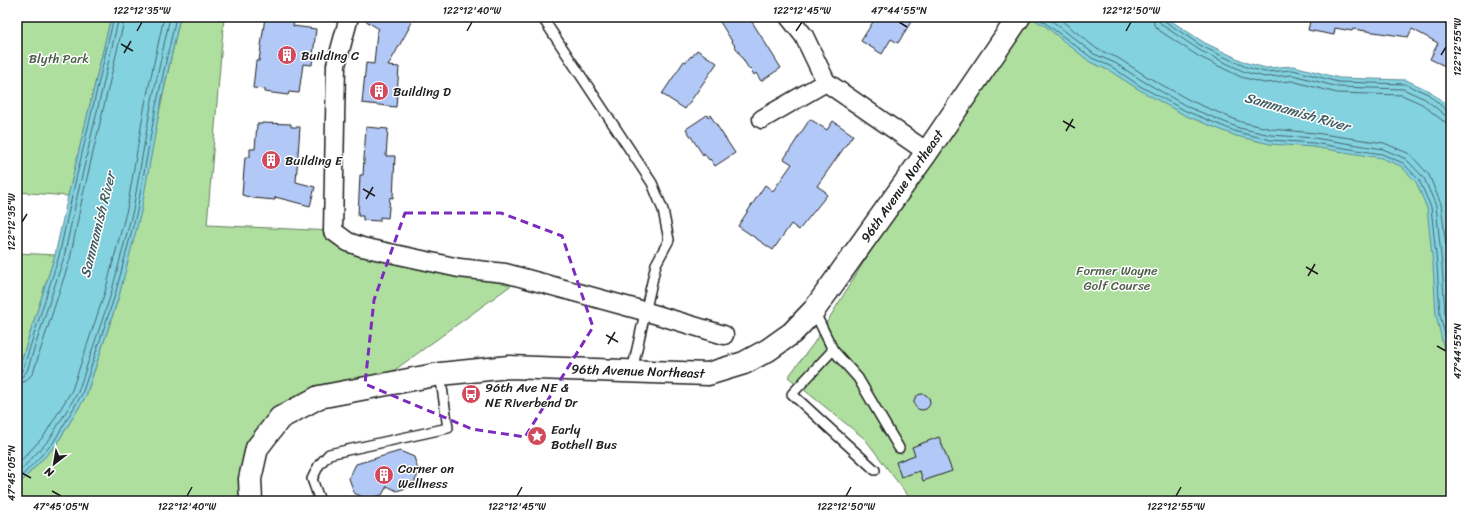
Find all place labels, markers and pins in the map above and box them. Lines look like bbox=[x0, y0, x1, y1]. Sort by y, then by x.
building icon: Building C bbox=[276, 44, 298, 66]
place label: Building C bbox=[301, 44, 359, 67]
building icon: Building D bbox=[368, 80, 390, 102]
place label: Building D bbox=[393, 80, 451, 103]
building icon: Building E bbox=[260, 149, 282, 171]
place label: Building E bbox=[285, 149, 343, 172]
place label: 96th Ave NE & NE Riverbend Dr bbox=[485, 376, 578, 414]
bus stop icon: 96th Ave NE & NE Riverbend Dr bbox=[460, 383, 482, 405]
place label: Early Bothell Bus bbox=[551, 418, 617, 456]
place icon: Early Bothell Bus bbox=[526, 425, 548, 447]
place label: Corner on Wellness bbox=[398, 457, 454, 495]
building icon: Corner on Wellness bbox=[373, 464, 395, 486]

